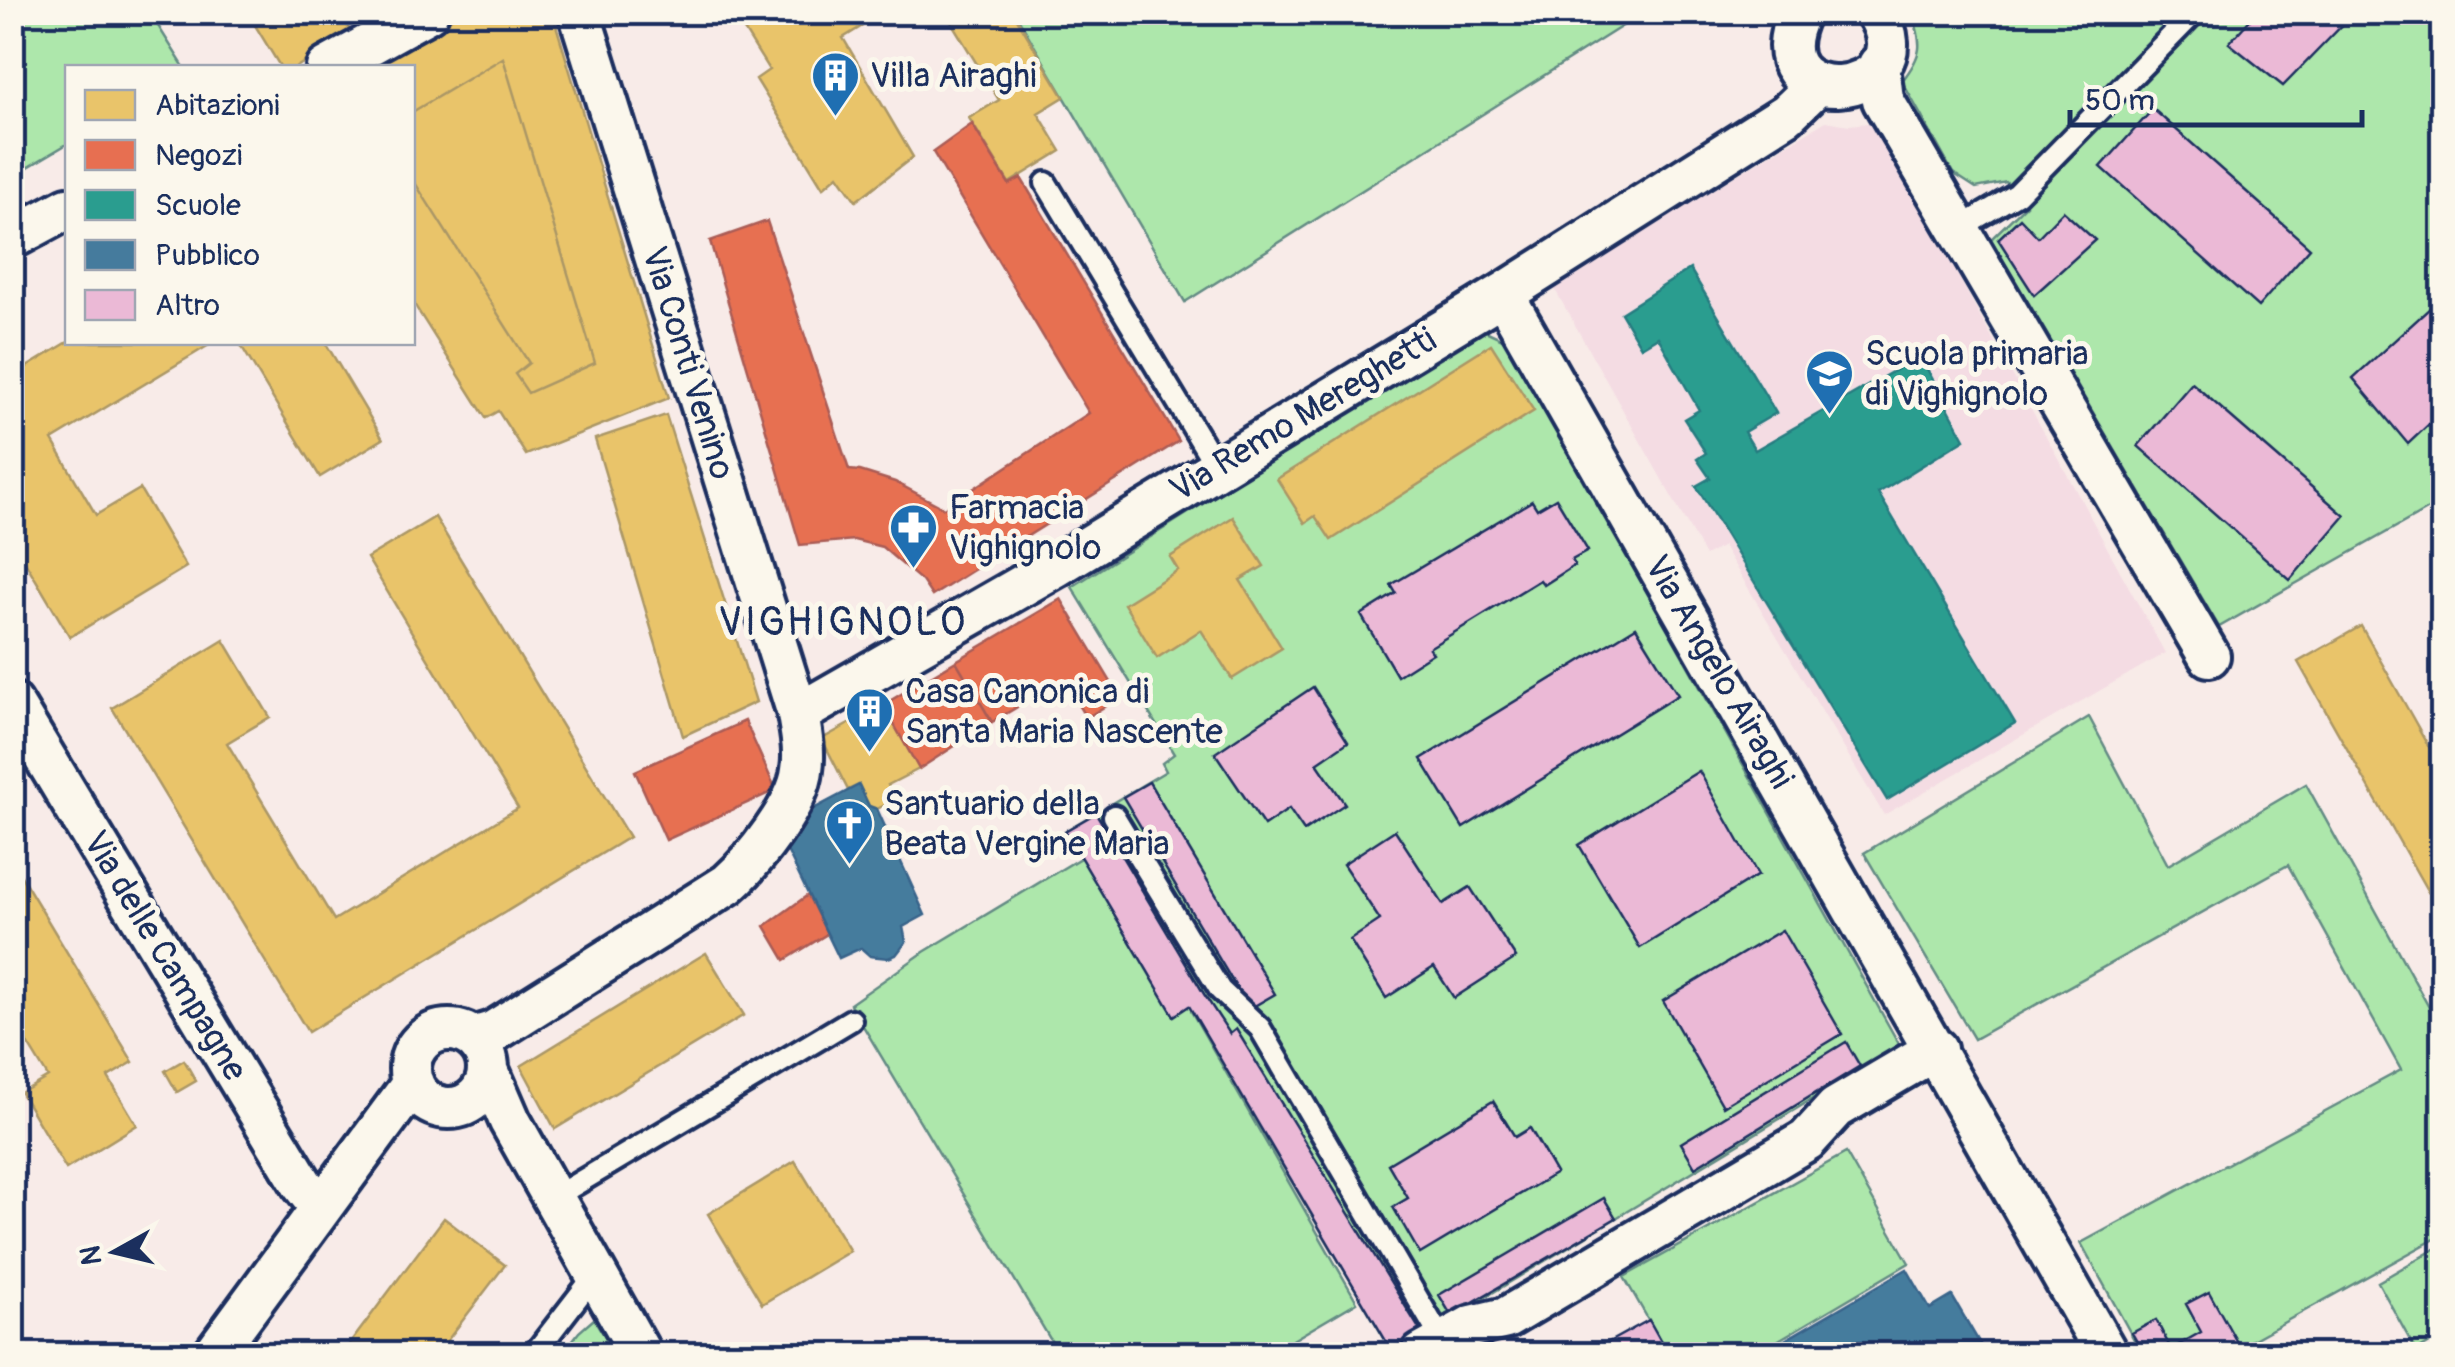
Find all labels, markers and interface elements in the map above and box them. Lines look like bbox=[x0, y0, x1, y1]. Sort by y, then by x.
building icon: Villa Airaghi bbox=[809, 50, 861, 118]
place label: Villa Airaghi bbox=[870, 54, 1036, 98]
legend bbox=[65, 65, 415, 345]
scale bar bbox=[2070, 65, 2362, 127]
text: 50 m bbox=[2085, 82, 2155, 119]
text: Abitazioni bbox=[155, 87, 280, 124]
text: Negozi bbox=[155, 137, 242, 174]
text: Scuole bbox=[155, 187, 241, 224]
text: Pubblico bbox=[155, 237, 260, 274]
street label: Via Conti Venino bbox=[632, 241, 744, 485]
text: Altro bbox=[155, 287, 220, 324]
street label: Via Remo Mereghetti bbox=[1162, 318, 1444, 512]
place label: Scuola primaria di Vighignolo bbox=[1865, 332, 2089, 416]
school or university icon: Scuola primaria di Vighignolo bbox=[1804, 348, 1856, 416]
place label: Farmacia Vighignolo bbox=[949, 486, 1101, 570]
pharmacy icon: Farmacia Vighignolo bbox=[888, 502, 940, 570]
street label: Via Angelo Airaghi bbox=[1634, 548, 1804, 796]
district label: VIGHIGNOLO bbox=[718, 598, 968, 647]
place label: Casa Canonica di Santa Maria Nascente bbox=[905, 670, 1223, 754]
building icon: Casa Canonica di Santa Maria Nascente bbox=[844, 686, 896, 754]
place label: Santuario della Beata Vergine Maria bbox=[884, 782, 1170, 866]
church icon: Santuario della Beata Vergine Maria bbox=[823, 798, 875, 866]
street label: Via delle Campagne bbox=[73, 823, 257, 1089]
north arrow bbox=[65, 1202, 165, 1302]
text: N bbox=[73, 1243, 110, 1267]

